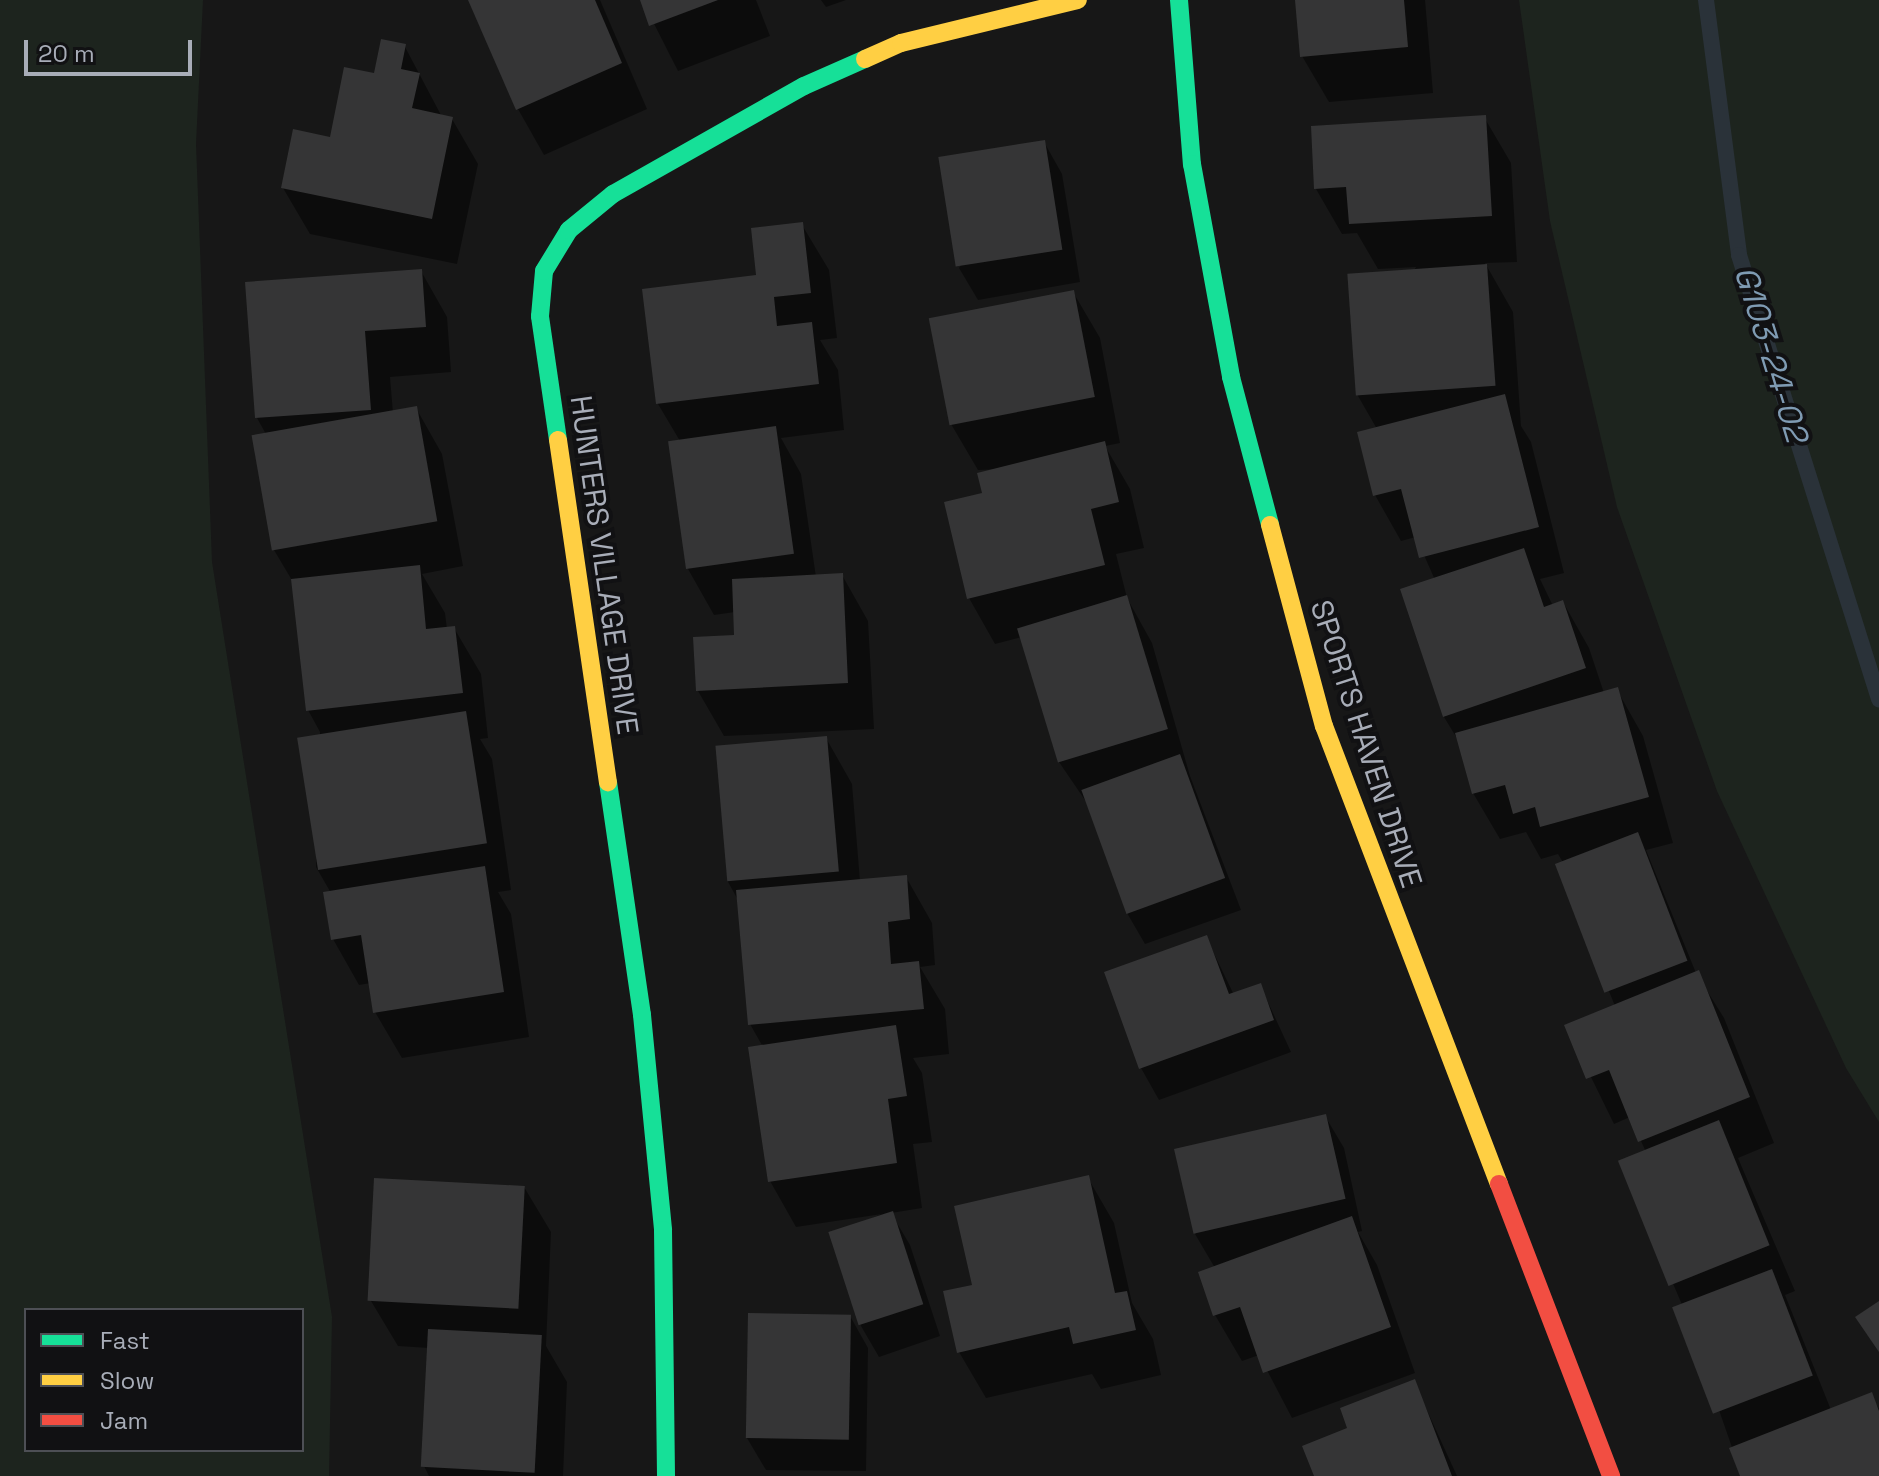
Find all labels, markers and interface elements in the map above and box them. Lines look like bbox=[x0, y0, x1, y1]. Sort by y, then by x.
scale bar bbox=[28, 24, 196, 74]
text: 20 m bbox=[38, 38, 95, 69]
water label: G103-24-02 bbox=[1726, 262, 1816, 446]
street label: HUNTERS VILLAGE DRIVE bbox=[562, 393, 646, 737]
street label: SPORTS HAVEN DRIVE bbox=[1303, 596, 1429, 892]
legend bbox=[24, 1308, 304, 1452]
text: Fast bbox=[100, 1325, 150, 1356]
text: Slow bbox=[100, 1365, 154, 1396]
text: Jam bbox=[100, 1405, 148, 1436]

